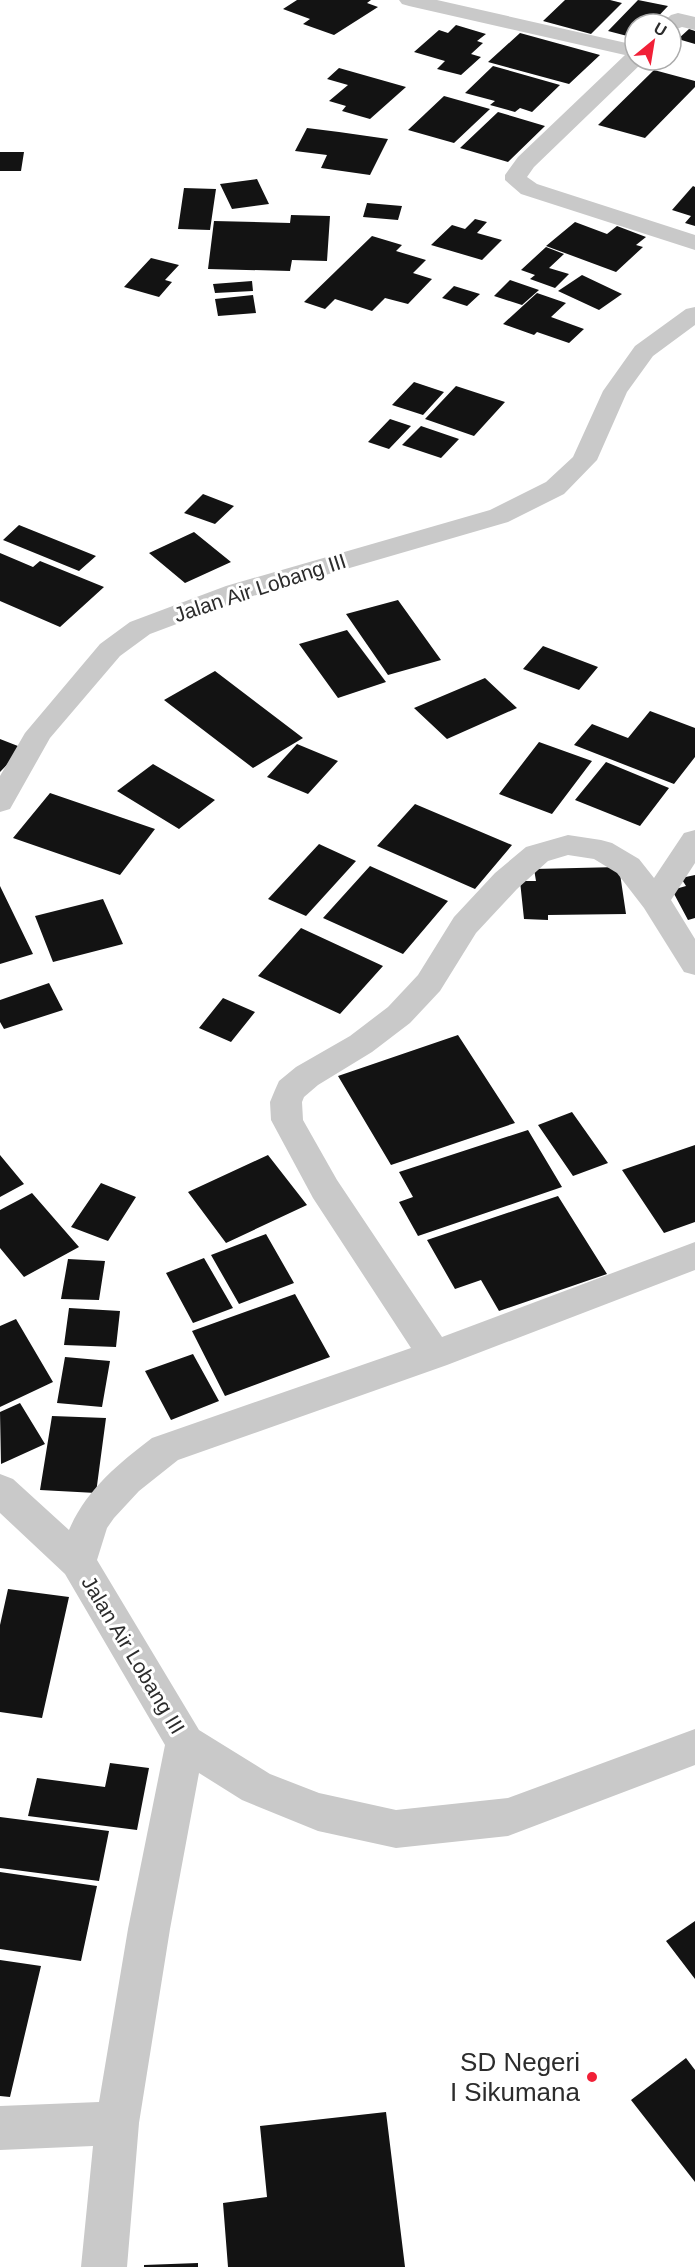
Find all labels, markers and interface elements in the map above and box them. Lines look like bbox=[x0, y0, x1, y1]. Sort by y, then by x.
north arrow bbox=[623, 12, 683, 72]
text: U bbox=[651, 19, 670, 40]
street label: Jalan Air Lobang III bbox=[171, 549, 349, 626]
street label: Jalan Air Lobang III bbox=[77, 1572, 190, 1738]
place label: SD Negeri I Sikumana bbox=[450, 2047, 581, 2107]
marker: SD Negeri I Sikumana bbox=[585, 2070, 599, 2084]

